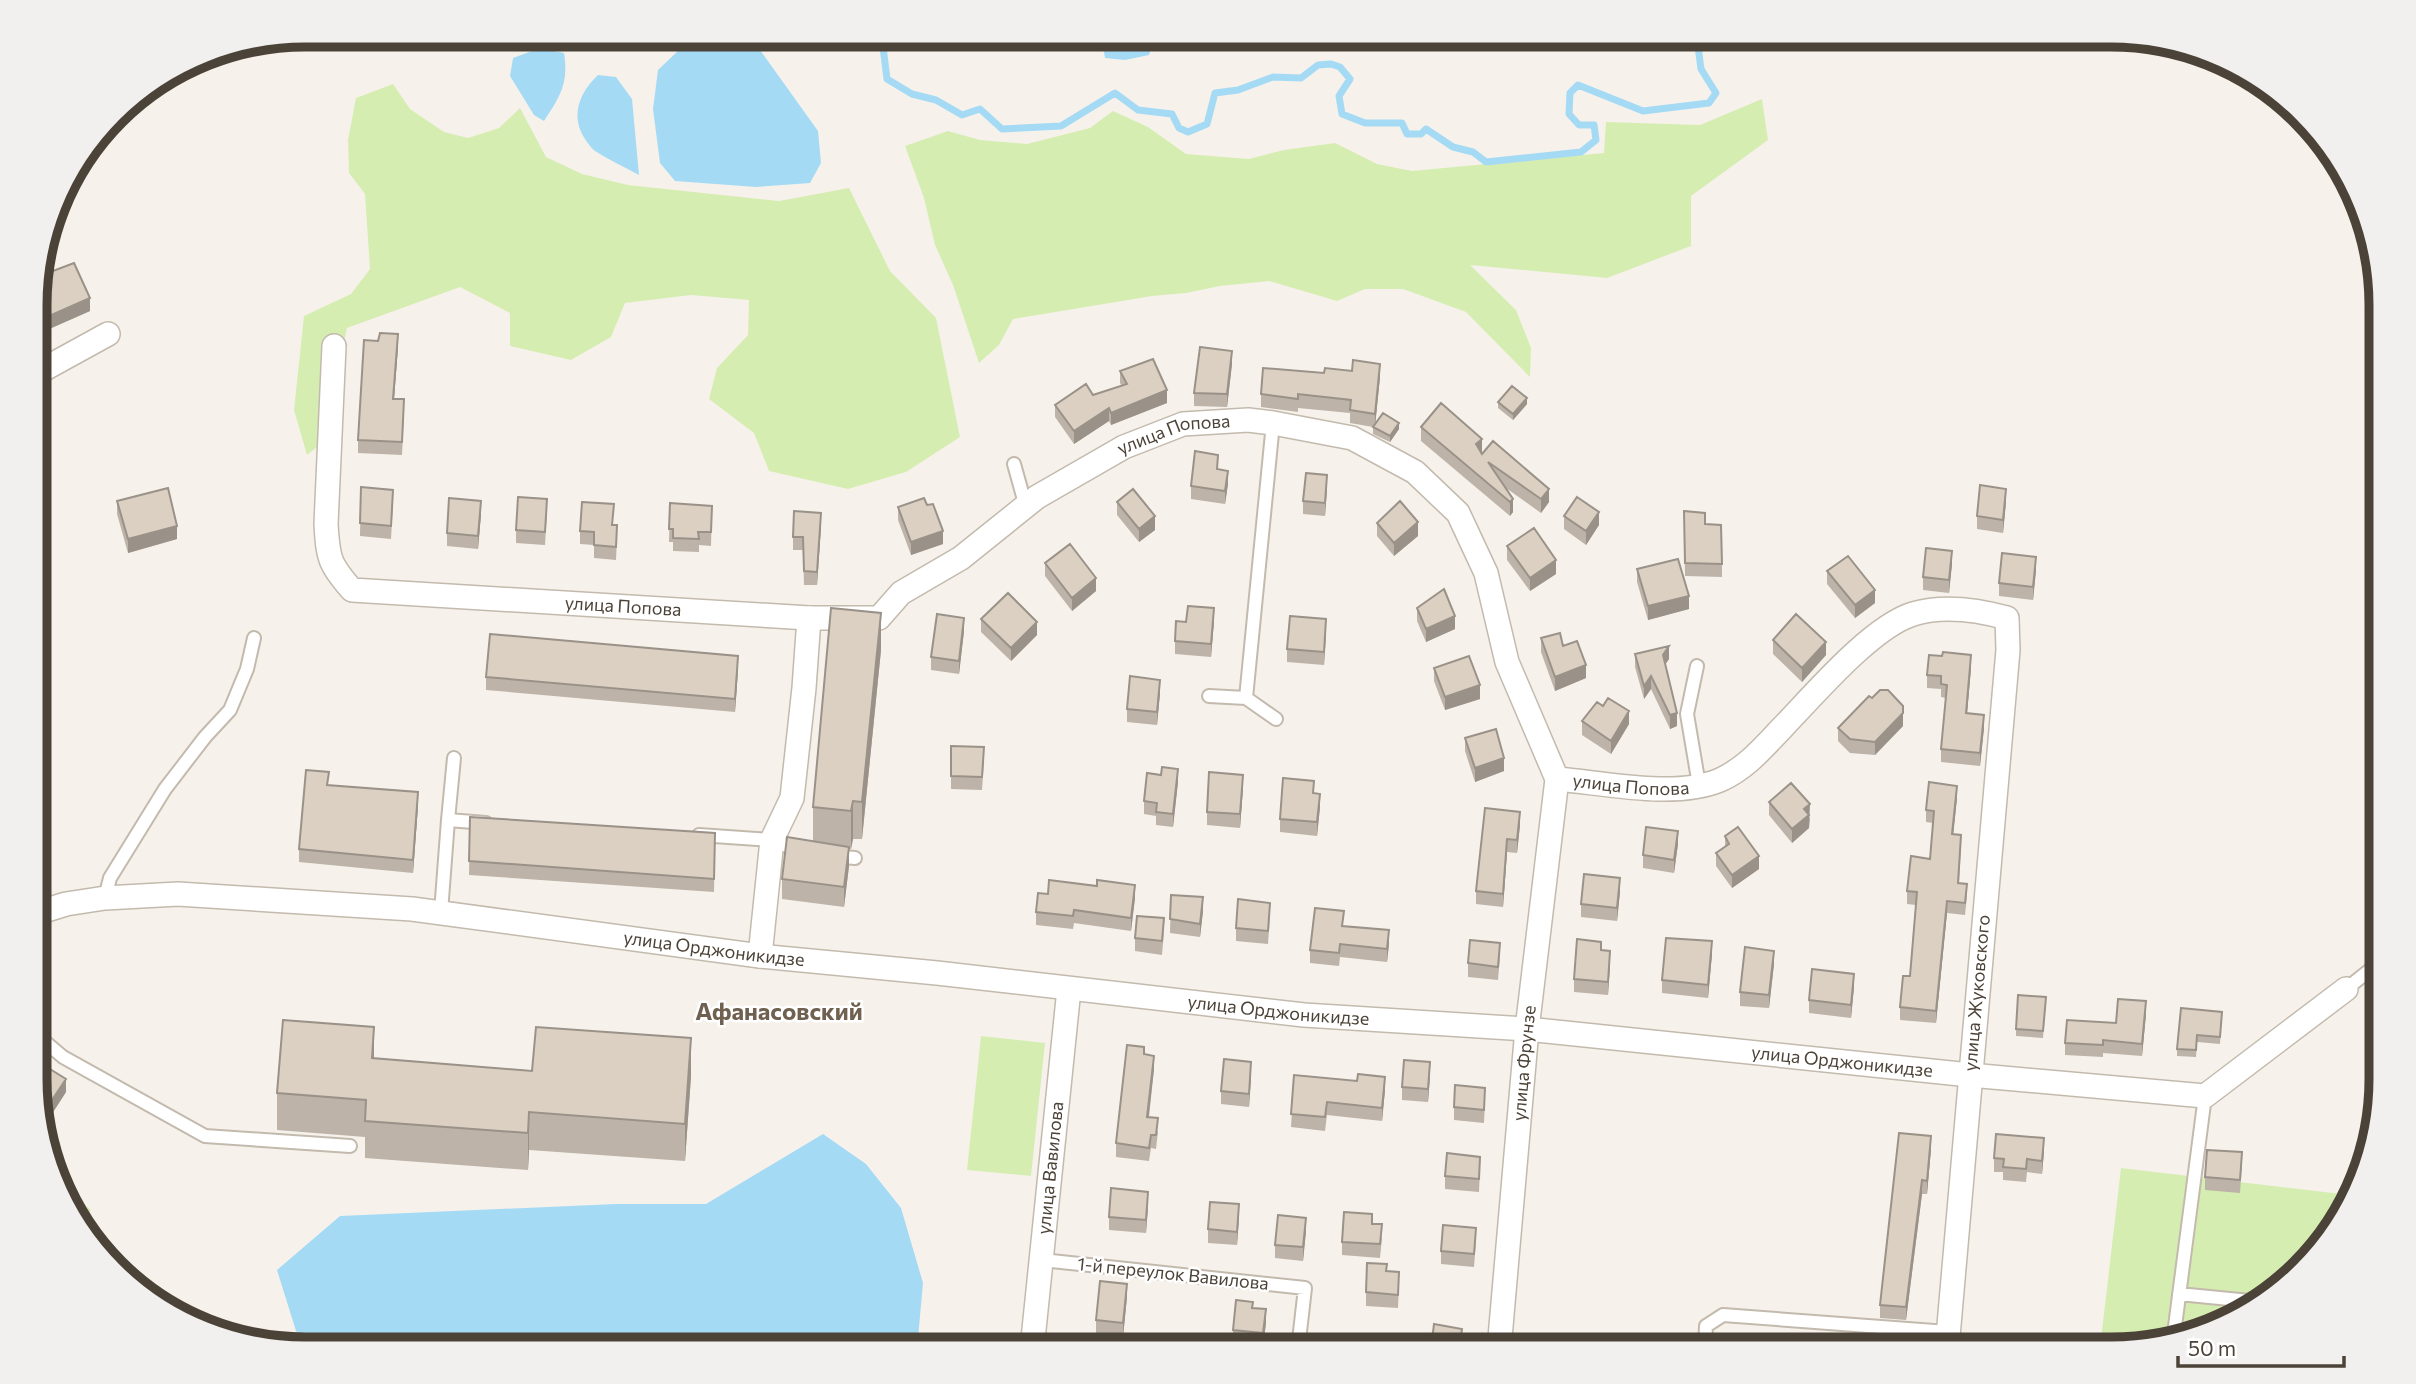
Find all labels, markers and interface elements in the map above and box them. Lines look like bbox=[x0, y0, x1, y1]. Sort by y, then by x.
street label: улица Попова bbox=[1113, 409, 1231, 459]
street label: улица Попова bbox=[564, 591, 682, 620]
street label: улица Попова bbox=[1572, 769, 1690, 799]
street label: улица Жуковского bbox=[1958, 914, 1994, 1072]
street label: улица Орджоникидзе bbox=[622, 926, 806, 970]
street label: улица Орджоникидзе bbox=[1187, 990, 1370, 1029]
district label: Афанасовский bbox=[695, 996, 863, 1025]
street label: улица Фрунзе bbox=[1507, 1004, 1540, 1122]
street label: улица Орджоникидзе bbox=[1750, 1040, 1934, 1081]
street label: улица Вавилова bbox=[1032, 1100, 1067, 1235]
street label: 1-й переулок Вавилова bbox=[1076, 1252, 1270, 1294]
scale bar bbox=[2178, 1324, 2344, 1368]
text: 50 m bbox=[2188, 1335, 2236, 1360]

